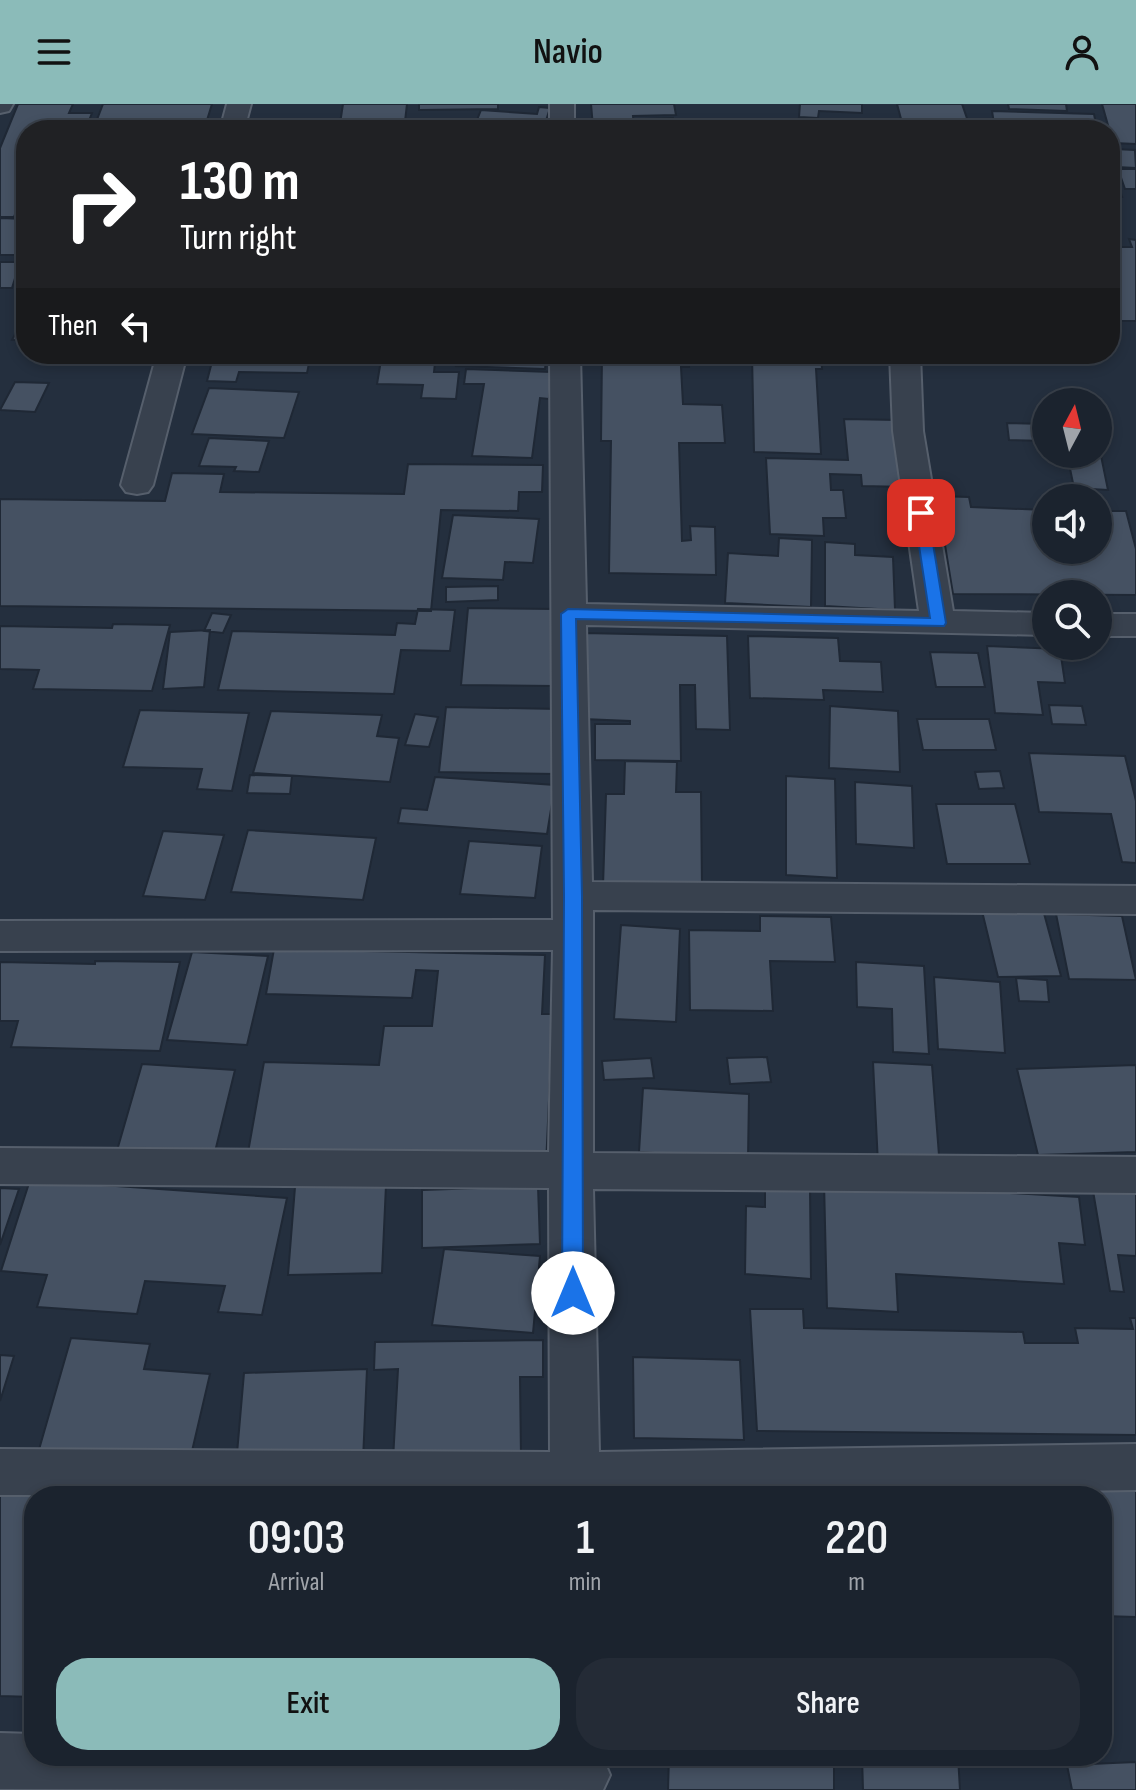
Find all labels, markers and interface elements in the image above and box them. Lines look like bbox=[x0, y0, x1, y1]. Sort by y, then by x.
icon: menu bbox=[32, 30, 76, 74]
icon: person bbox=[1060, 30, 1104, 74]
text: Navio bbox=[533, 31, 603, 74]
text: 130 m bbox=[180, 149, 300, 216]
icon: right bbox=[48, 152, 152, 256]
text: Turn right bbox=[180, 217, 297, 260]
icon: left bbox=[114, 304, 158, 348]
text: Then bbox=[48, 308, 98, 344]
north arrow bbox=[1032, 388, 1112, 468]
map controls bbox=[1032, 388, 1112, 660]
pin bbox=[887, 479, 955, 547]
button: sound bbox=[1032, 484, 1112, 564]
icon: arrive bbox=[899, 491, 943, 535]
button: search bbox=[1032, 580, 1112, 660]
position arrow bbox=[531, 1251, 615, 1335]
text: 09:03 bbox=[248, 1510, 345, 1567]
text: 1 bbox=[576, 1510, 594, 1567]
text: 220 bbox=[825, 1510, 888, 1567]
text: Arrival bbox=[268, 1567, 324, 1598]
text: min bbox=[569, 1567, 601, 1598]
text: m bbox=[848, 1567, 865, 1598]
button: Exit bbox=[56, 1658, 560, 1750]
button: Share bbox=[576, 1658, 1080, 1750]

